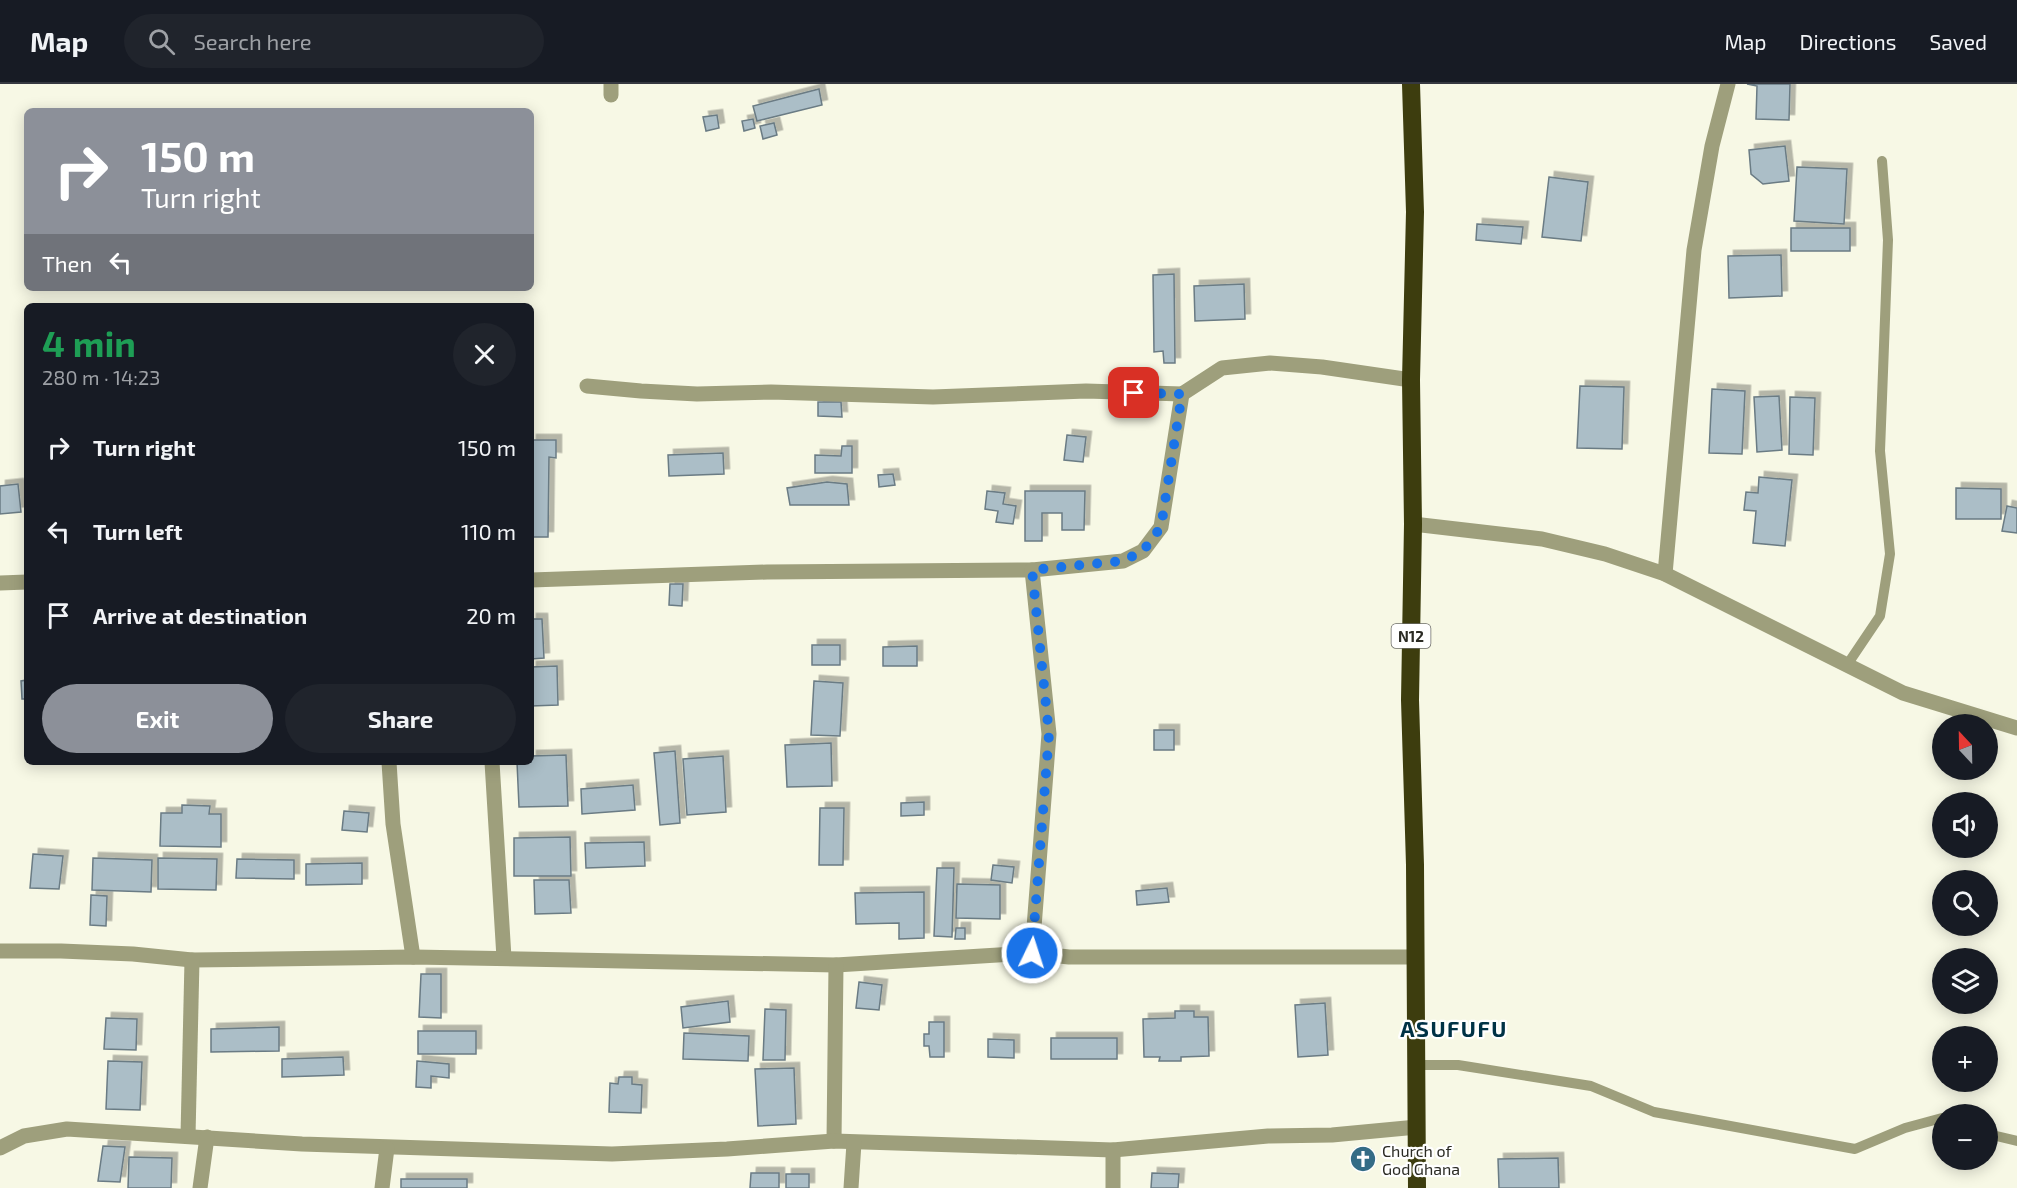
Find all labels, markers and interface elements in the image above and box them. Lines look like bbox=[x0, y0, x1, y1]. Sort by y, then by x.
search box bbox=[124, 14, 544, 68]
text: Map bbox=[30, 24, 88, 58]
icon: search bbox=[145, 25, 178, 58]
text: Search here bbox=[193, 28, 312, 54]
text: Map bbox=[1724, 29, 1767, 54]
text: Directions bbox=[1800, 29, 1896, 54]
text: Saved bbox=[1929, 29, 1987, 54]
text: 150 m bbox=[141, 130, 255, 180]
icon: right bbox=[42, 132, 120, 210]
text: Turn right bbox=[141, 181, 261, 213]
icon: left bbox=[104, 246, 137, 279]
text: Then bbox=[42, 250, 92, 276]
text: 4 min bbox=[42, 321, 136, 364]
button: close bbox=[453, 323, 516, 386]
text: 280 m · 14:23 bbox=[42, 365, 160, 389]
pin bbox=[1108, 367, 1159, 418]
icon: arrive bbox=[1117, 376, 1150, 409]
icon: right bbox=[42, 431, 75, 464]
text: Turn right bbox=[93, 434, 195, 460]
text: 150 m bbox=[458, 434, 516, 460]
icon: left bbox=[42, 515, 75, 548]
text: Turn left bbox=[93, 518, 182, 544]
text: 110 m bbox=[461, 518, 516, 544]
icon: arrive bbox=[42, 599, 75, 632]
text: Arrive at destination bbox=[93, 602, 307, 628]
text: 20 m bbox=[466, 602, 516, 628]
road number: N12 bbox=[1392, 624, 1430, 648]
button: Exit bbox=[42, 684, 273, 753]
button: Share bbox=[285, 684, 516, 753]
north arrow bbox=[1932, 714, 1998, 780]
map controls bbox=[1932, 714, 1998, 1170]
button: sound bbox=[1932, 792, 1998, 858]
button: search bbox=[1932, 870, 1998, 936]
position arrow bbox=[1000, 921, 1064, 985]
button: layers bbox=[1932, 948, 1998, 1014]
district label: ASUFUFU bbox=[1400, 1015, 1508, 1041]
button: + bbox=[1932, 1026, 1998, 1092]
button: − bbox=[1932, 1104, 1998, 1170]
place label: Church of God Ghana bbox=[1382, 1141, 1460, 1178]
church icon: Church of God Ghana bbox=[1348, 1144, 1378, 1174]

